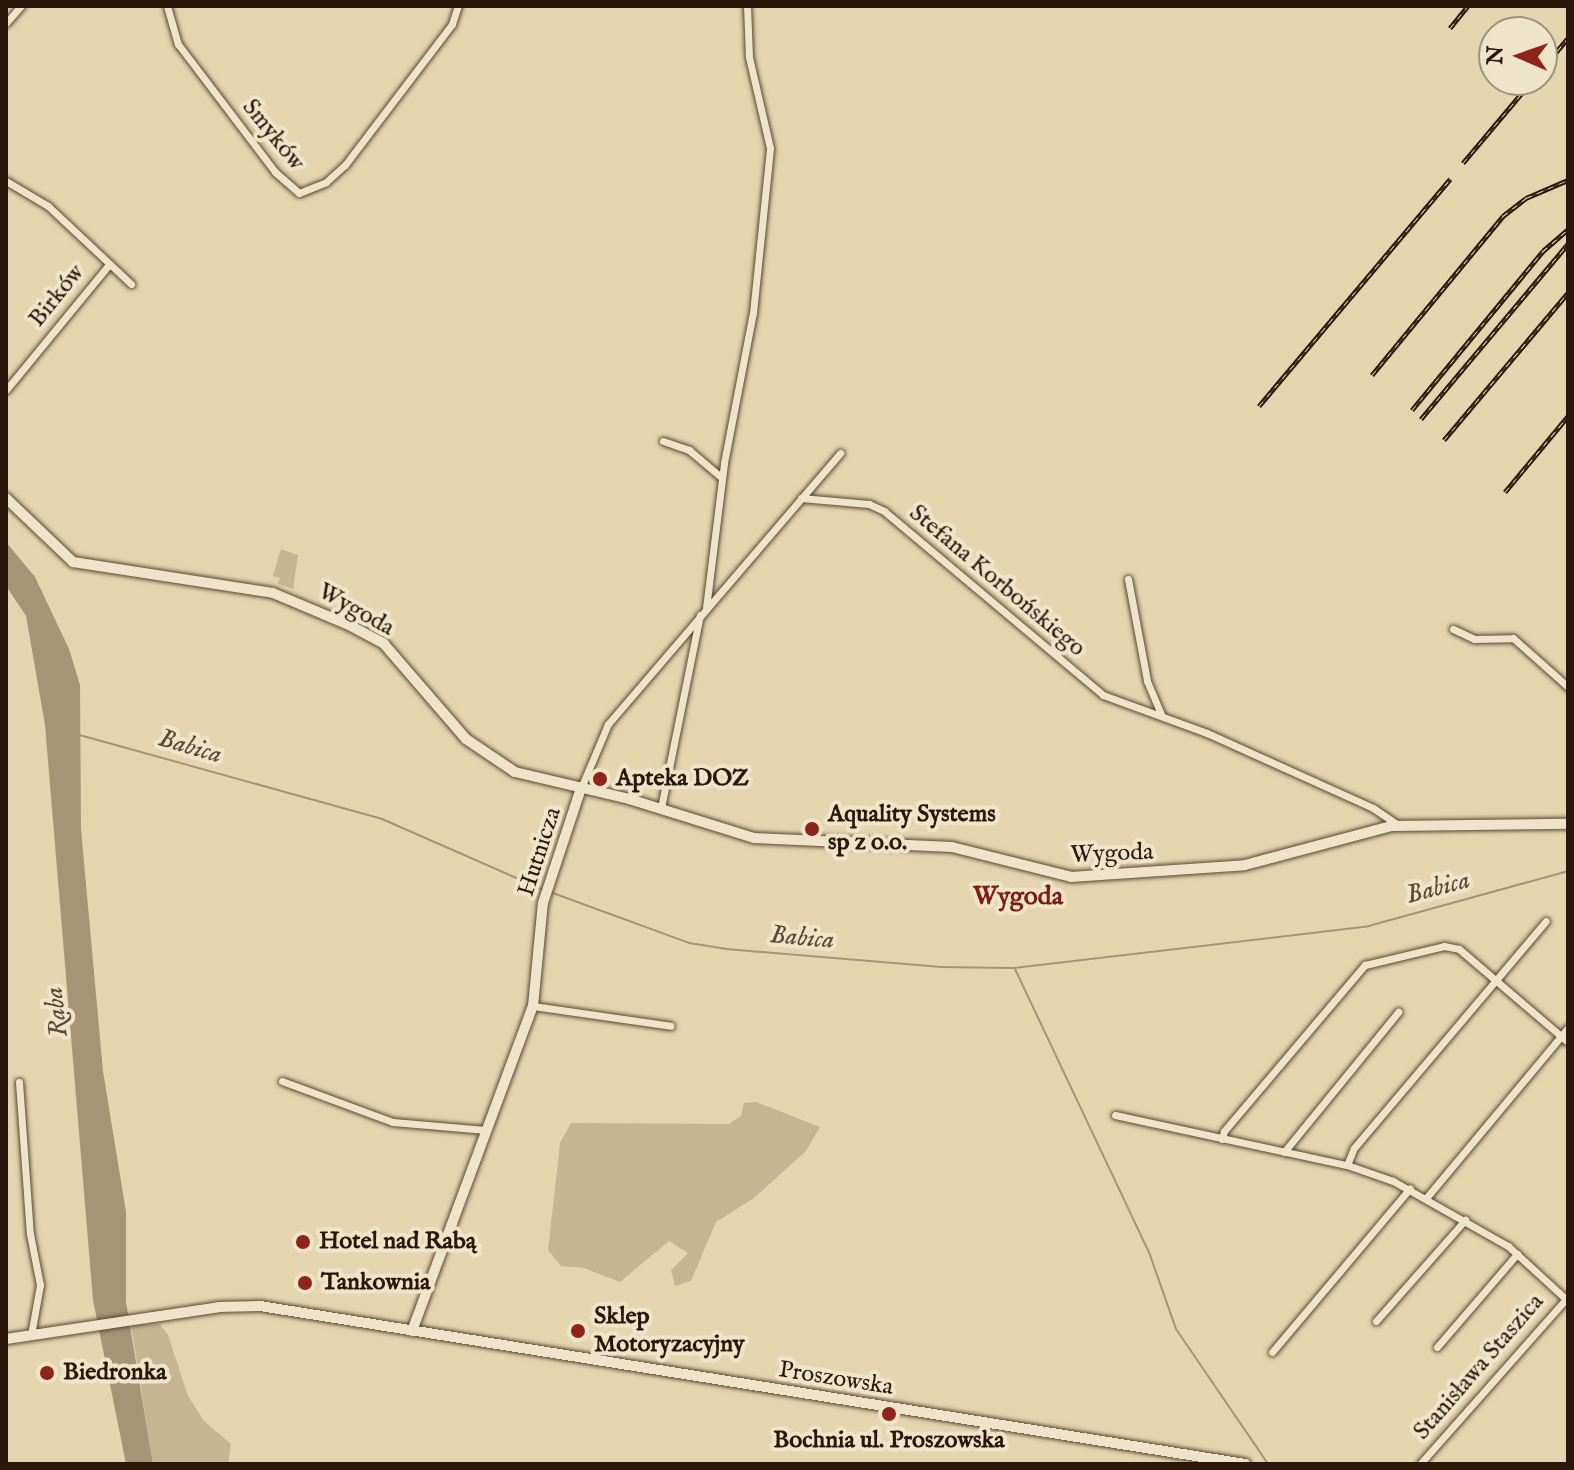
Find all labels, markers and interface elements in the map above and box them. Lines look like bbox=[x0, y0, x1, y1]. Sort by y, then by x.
north arrow bbox=[1478, 16, 1558, 96]
text: N bbox=[1482, 45, 1510, 65]
street label: Smyków bbox=[236, 94, 310, 176]
street label: Birków bbox=[23, 259, 91, 333]
street label: Stefana Korbońskiego bbox=[903, 499, 1091, 663]
street label: Wygoda bbox=[313, 577, 399, 643]
water label: Babica bbox=[155, 723, 225, 771]
place label: Apteka DOZ bbox=[616, 765, 749, 793]
marker: Apteka DOZ bbox=[591, 770, 609, 788]
place label: Aquality Systems sp z o.o. bbox=[828, 801, 996, 857]
street label: Hutnicza bbox=[512, 804, 568, 900]
marker: Aquality Systems sp z o.o. bbox=[803, 820, 821, 838]
street label: Wygoda bbox=[1070, 838, 1154, 870]
water label: Babica bbox=[1403, 865, 1473, 911]
district label: Wygoda bbox=[973, 881, 1063, 913]
water label: Babica bbox=[768, 920, 836, 956]
water label: Raba bbox=[39, 985, 75, 1039]
place label: Hotel nad Rabą bbox=[319, 1228, 476, 1256]
marker: Hotel nad Rabą bbox=[294, 1233, 312, 1251]
place label: Tankownia bbox=[321, 1269, 430, 1297]
marker: Tankownia bbox=[296, 1274, 314, 1292]
street label: Stanisława Staszica bbox=[1408, 1288, 1550, 1446]
place label: Sklep Motoryzacyjny bbox=[594, 1303, 745, 1359]
marker: Sklep Motoryzacyjny bbox=[569, 1322, 587, 1340]
street label: Proszowska bbox=[777, 1356, 895, 1402]
place label: Biedronka bbox=[63, 1359, 167, 1387]
marker: Biedronka bbox=[38, 1364, 56, 1382]
marker: Bochnia ul. Proszowska bbox=[880, 1405, 898, 1423]
place label: Bochnia ul. Proszowska bbox=[773, 1427, 1005, 1455]

